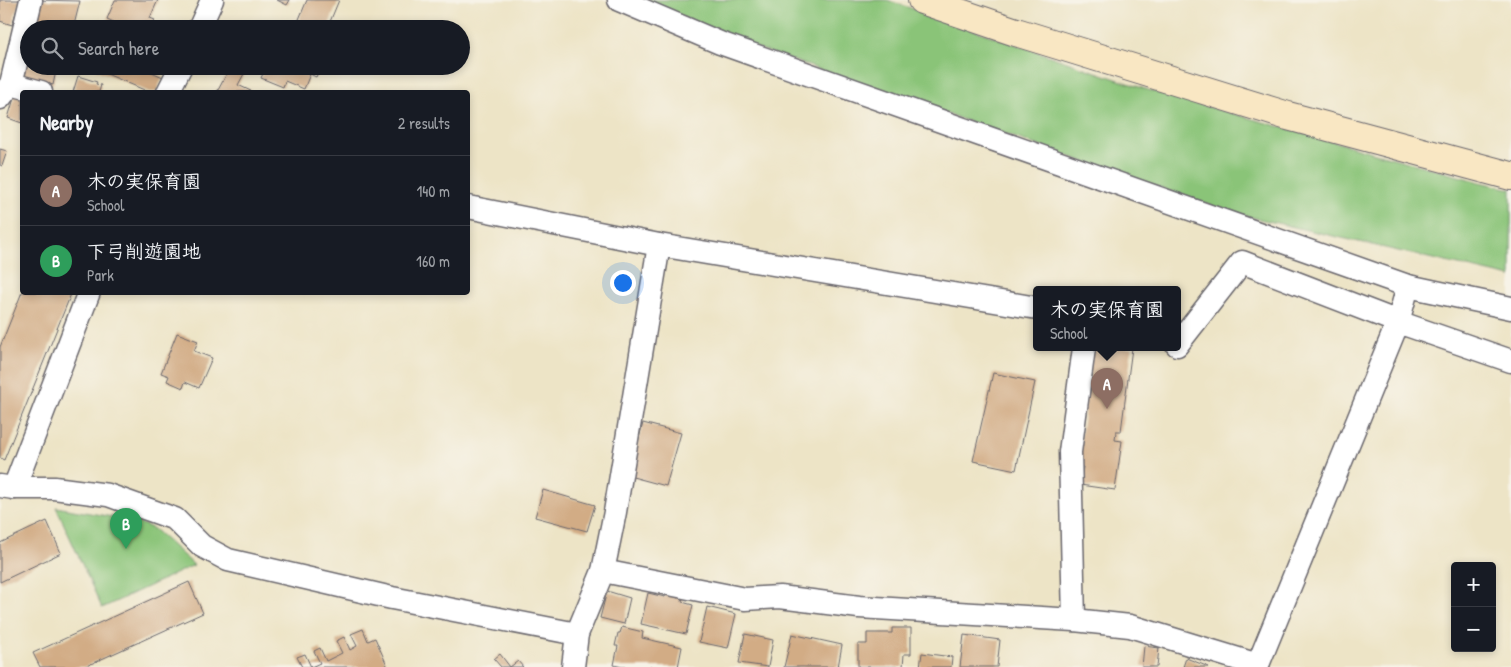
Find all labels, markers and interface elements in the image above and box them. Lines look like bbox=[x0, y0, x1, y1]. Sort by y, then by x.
search box bbox=[20, 20, 470, 75]
icon: search bbox=[38, 34, 66, 62]
text: Search here bbox=[78, 35, 159, 61]
text: Nearby bbox=[40, 108, 93, 137]
text: 2 results bbox=[398, 112, 450, 134]
text: 木の実保育園 bbox=[87, 168, 201, 194]
text: A bbox=[52, 180, 60, 202]
text: 140 m bbox=[416, 180, 450, 202]
text: School bbox=[87, 194, 124, 216]
text: 下弓削遊園地 bbox=[87, 238, 201, 264]
text: B bbox=[52, 250, 60, 272]
text: 160 m bbox=[416, 250, 450, 272]
text: Park bbox=[87, 264, 114, 286]
your location bbox=[610, 270, 636, 296]
popup bbox=[1033, 286, 1181, 351]
text: 木の実保育園 bbox=[1050, 296, 1164, 322]
text: School bbox=[1050, 322, 1087, 344]
pin: A bbox=[1091, 368, 1123, 409]
pin: B bbox=[110, 508, 142, 549]
map controls bbox=[1451, 562, 1496, 652]
button: + bbox=[1451, 562, 1496, 607]
button: − bbox=[1451, 607, 1496, 652]

